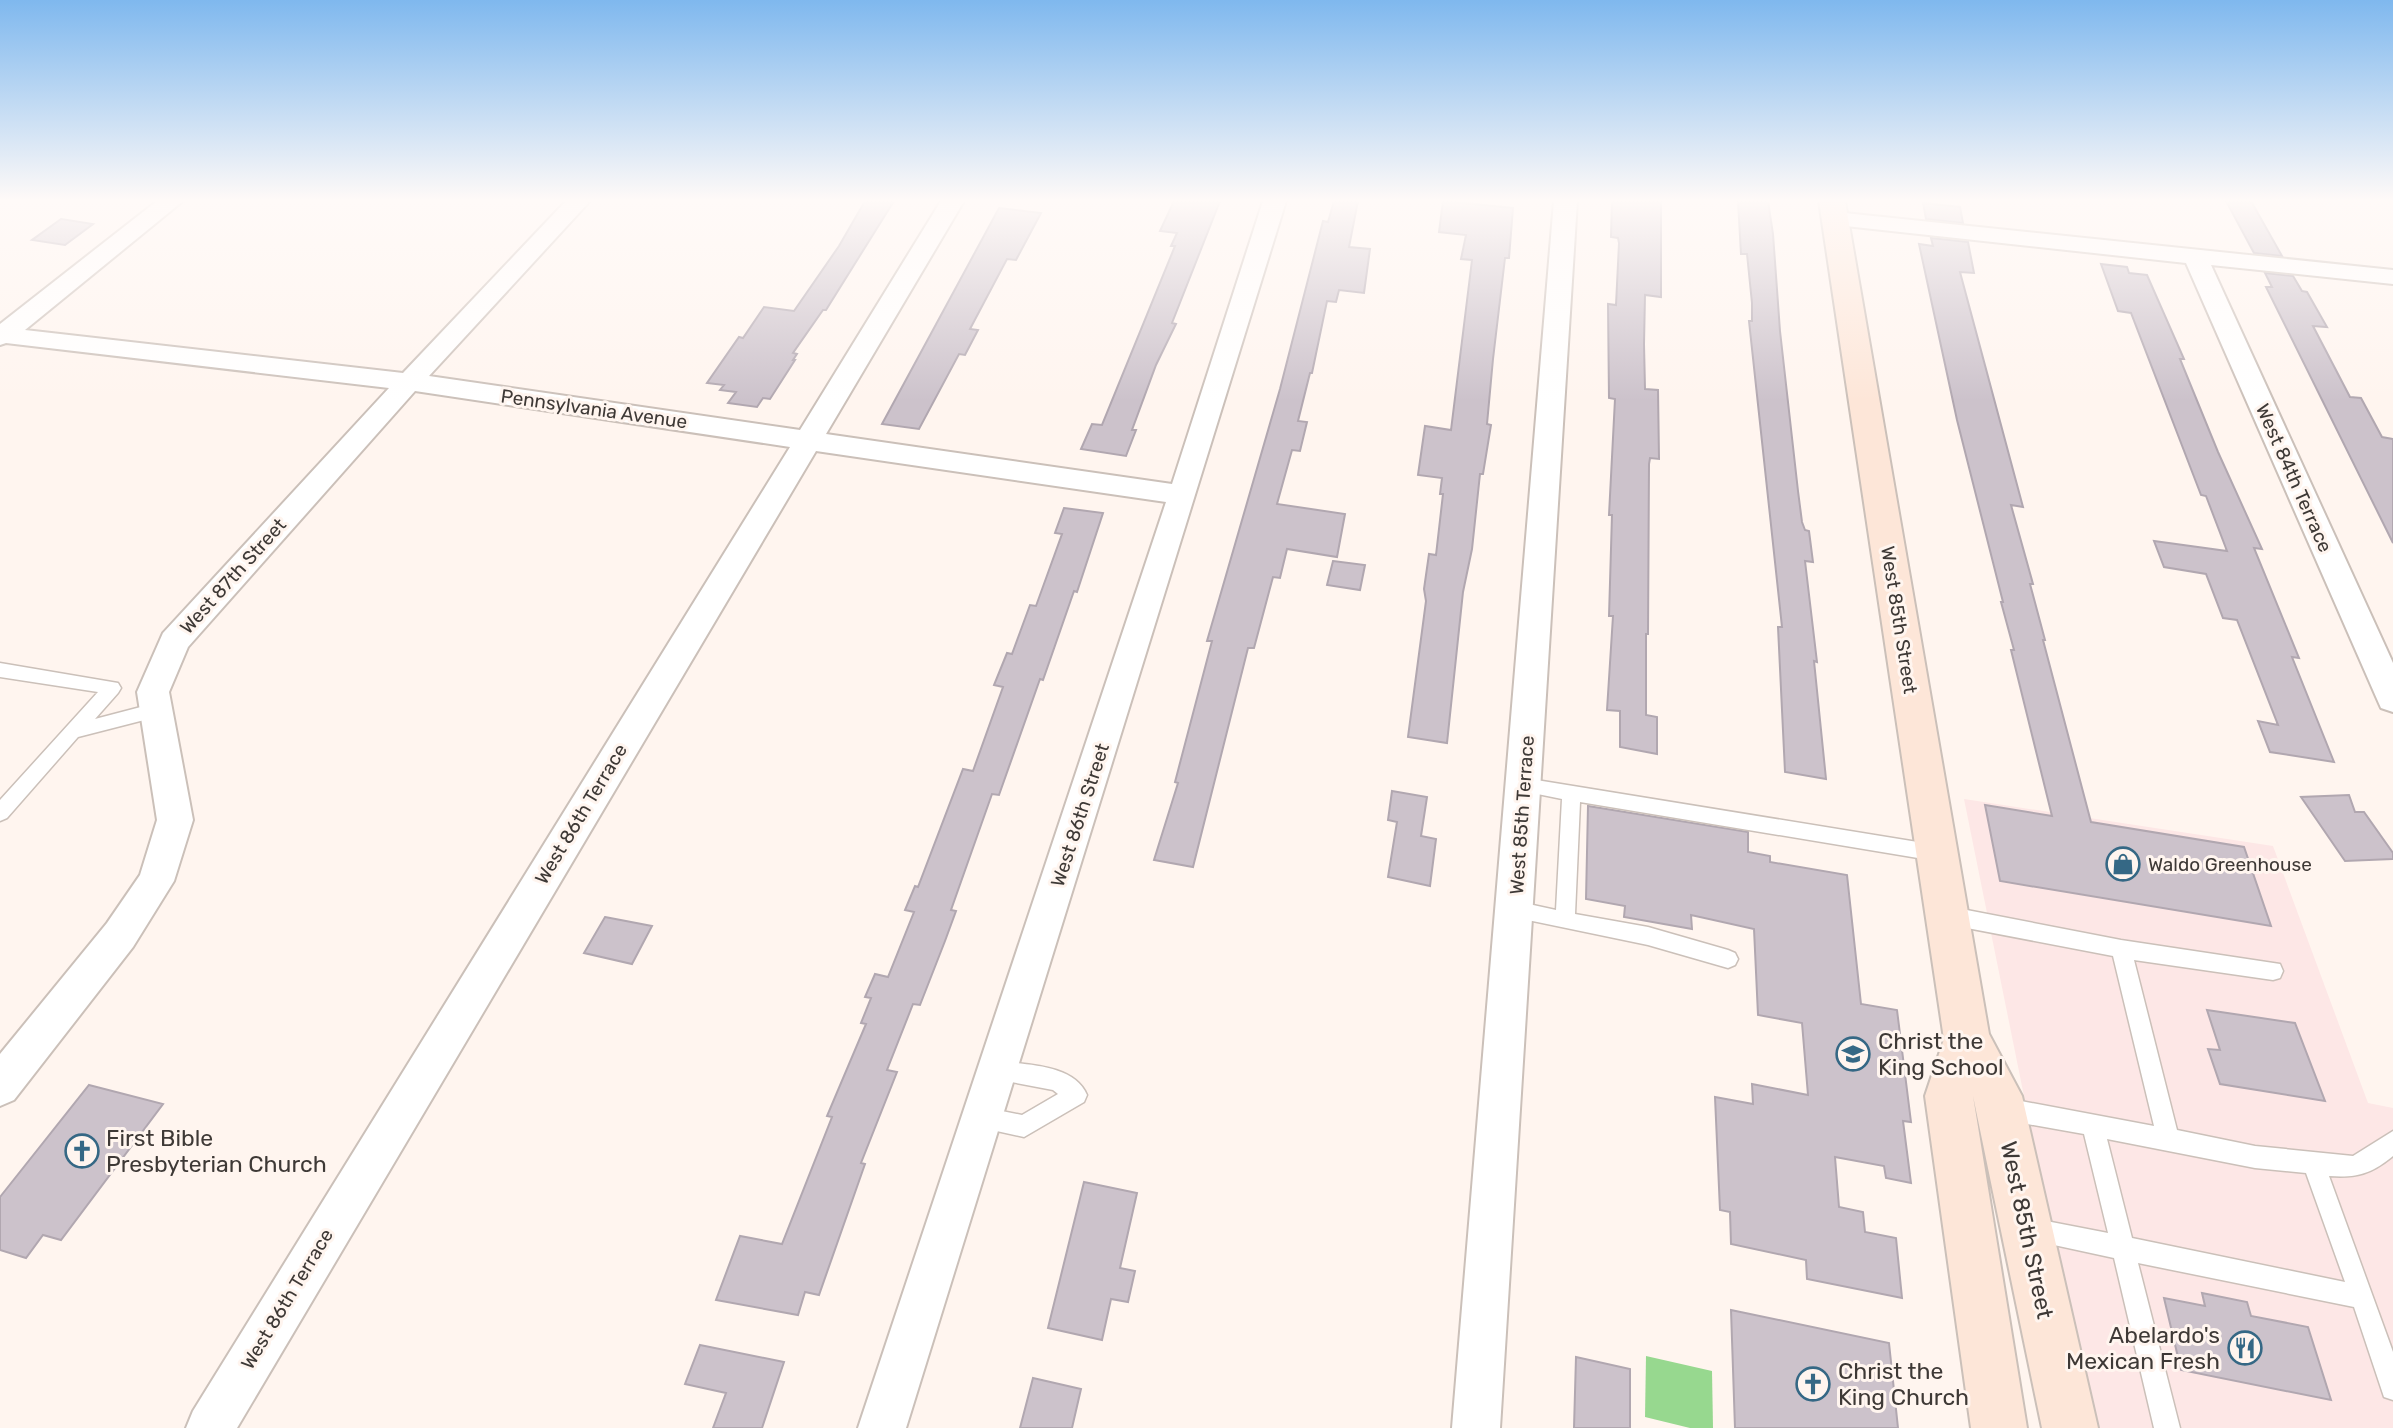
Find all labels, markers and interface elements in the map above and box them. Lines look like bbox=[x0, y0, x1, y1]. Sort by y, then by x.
street label: Pennsylvania Avenue bbox=[499, 385, 689, 433]
street label: West 84th Terrace bbox=[2251, 400, 2337, 556]
street label: West 87th Street bbox=[175, 513, 291, 639]
street label: West 85th Street bbox=[1876, 545, 1922, 696]
street label: West 85th Terrace bbox=[1505, 735, 1539, 895]
street label: West 86th Terrace bbox=[530, 740, 632, 888]
street label: West 86th Street bbox=[1046, 740, 1114, 890]
shop icon: Waldo Greenhouse bbox=[2104, 845, 2142, 883]
place label: Waldo Greenhouse bbox=[2148, 853, 2312, 876]
place label: Christ the King School bbox=[1878, 1027, 2004, 1081]
school or university icon: Christ the King School bbox=[1834, 1035, 1872, 1073]
place label: First Bible Presbyterian Church bbox=[106, 1124, 327, 1178]
church icon: First Bible Presbyterian Church bbox=[63, 1132, 101, 1170]
street label: West 85th Street bbox=[1995, 1139, 2059, 1321]
street label: West 86th Terrace bbox=[236, 1225, 338, 1373]
place label: Abelardo's Mexican Fresh bbox=[2066, 1321, 2220, 1375]
restaurant icon: Abelardo's Mexican Fresh bbox=[2226, 1329, 2264, 1367]
place label: Christ the King Church bbox=[1838, 1357, 1969, 1411]
church icon: Christ the King Church bbox=[1794, 1365, 1832, 1403]

